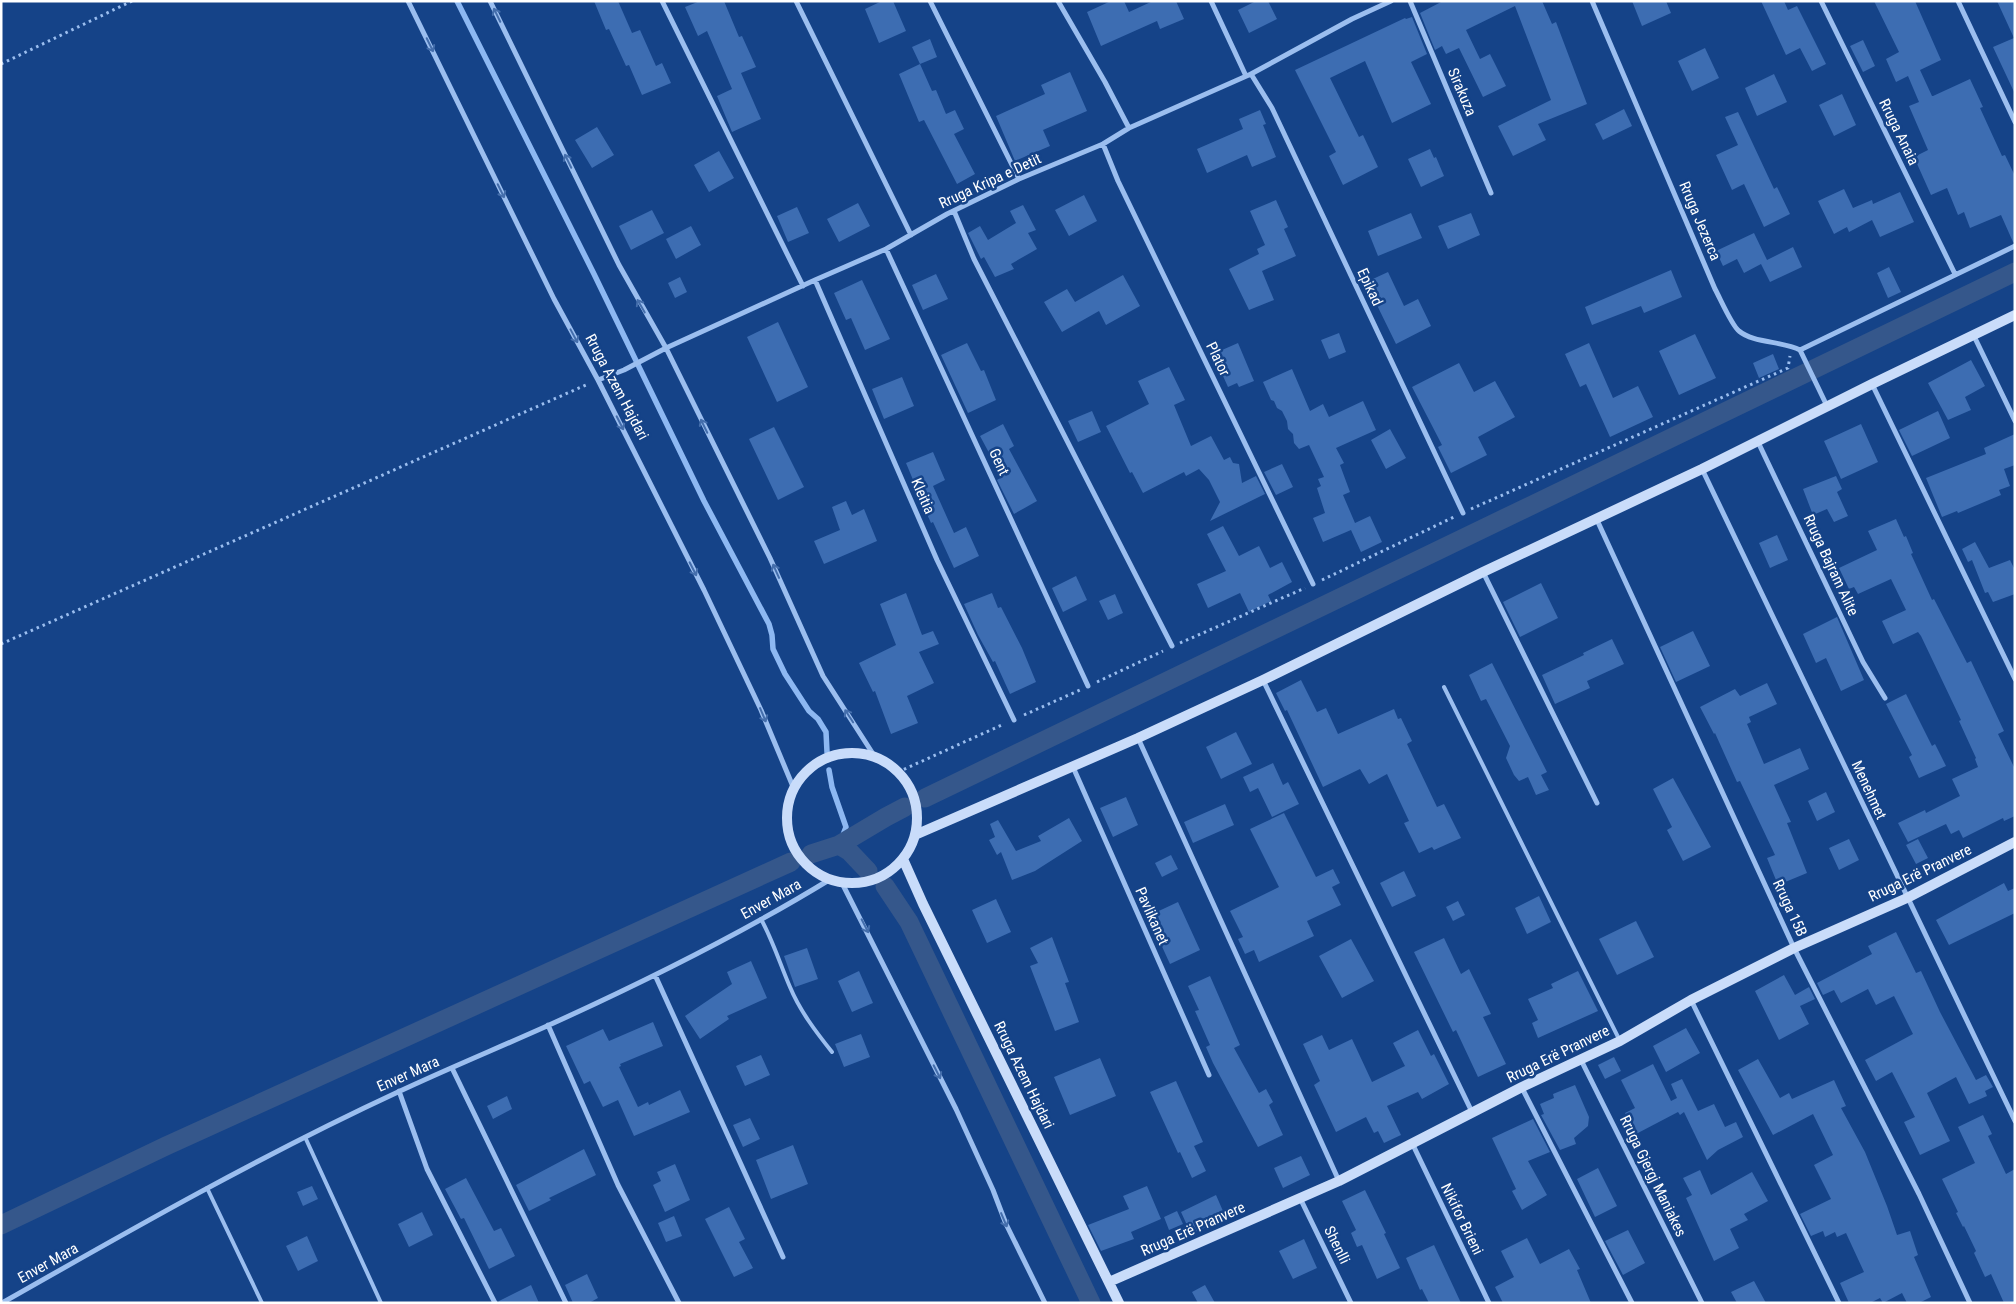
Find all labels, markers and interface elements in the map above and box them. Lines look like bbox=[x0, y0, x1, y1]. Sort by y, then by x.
one-way arrow bbox=[491, 8, 501, 23]
one-way arrow bbox=[426, 37, 435, 52]
street label: Sirakuza bbox=[1444, 65, 1480, 119]
street label: Rruga Anaia bbox=[1875, 96, 1923, 168]
street label: Rruga Kripa e Detit bbox=[936, 150, 1044, 212]
one-way arrow bbox=[563, 154, 572, 169]
street label: Rruga Jezerca bbox=[1675, 179, 1725, 263]
one-way arrow bbox=[497, 183, 506, 198]
street label: Epikad bbox=[1353, 265, 1387, 309]
one-way arrow bbox=[636, 300, 646, 314]
one-way arrow bbox=[570, 328, 579, 343]
street label: Rruga Azem Hajdari bbox=[582, 331, 652, 443]
street label: Plator bbox=[1202, 339, 1234, 379]
one-way arrow bbox=[615, 416, 625, 431]
one-way arrow bbox=[699, 418, 709, 433]
street label: Gent bbox=[985, 446, 1013, 478]
street label: Kleitia bbox=[907, 475, 939, 517]
street label: Rruga Bajram Alite bbox=[1800, 511, 1862, 619]
one-way arrow bbox=[688, 561, 698, 576]
one-way arrow bbox=[771, 564, 780, 579]
one-way arrow bbox=[759, 707, 769, 722]
one-way arrow bbox=[844, 710, 854, 724]
street label: Menehmet bbox=[1848, 758, 1890, 822]
street label: Rruga Erë Pranvere bbox=[1866, 840, 1974, 906]
street label: Enver Mara bbox=[738, 875, 804, 923]
street label: Rruga 15B bbox=[1769, 877, 1811, 939]
street label: Pavlikanet bbox=[1131, 884, 1173, 948]
one-way arrow bbox=[860, 919, 870, 934]
street label: Rruga Azem Hajdari bbox=[990, 1018, 1058, 1132]
street label: Rruga Erë Pranvere bbox=[1504, 1021, 1612, 1087]
street label: Enver Mara bbox=[374, 1052, 442, 1096]
one-way arrow bbox=[933, 1064, 942, 1079]
street label: Rruga Gjergj Maniakes bbox=[1616, 1112, 1690, 1240]
street label: Nikifor Brieni bbox=[1437, 1180, 1487, 1258]
street label: Rruga Erë Pranvere bbox=[1138, 1198, 1248, 1260]
one-way arrow bbox=[1000, 1212, 1010, 1227]
street label: Shenlli bbox=[1320, 1223, 1354, 1267]
street label: Enver Mara bbox=[15, 1239, 81, 1287]

